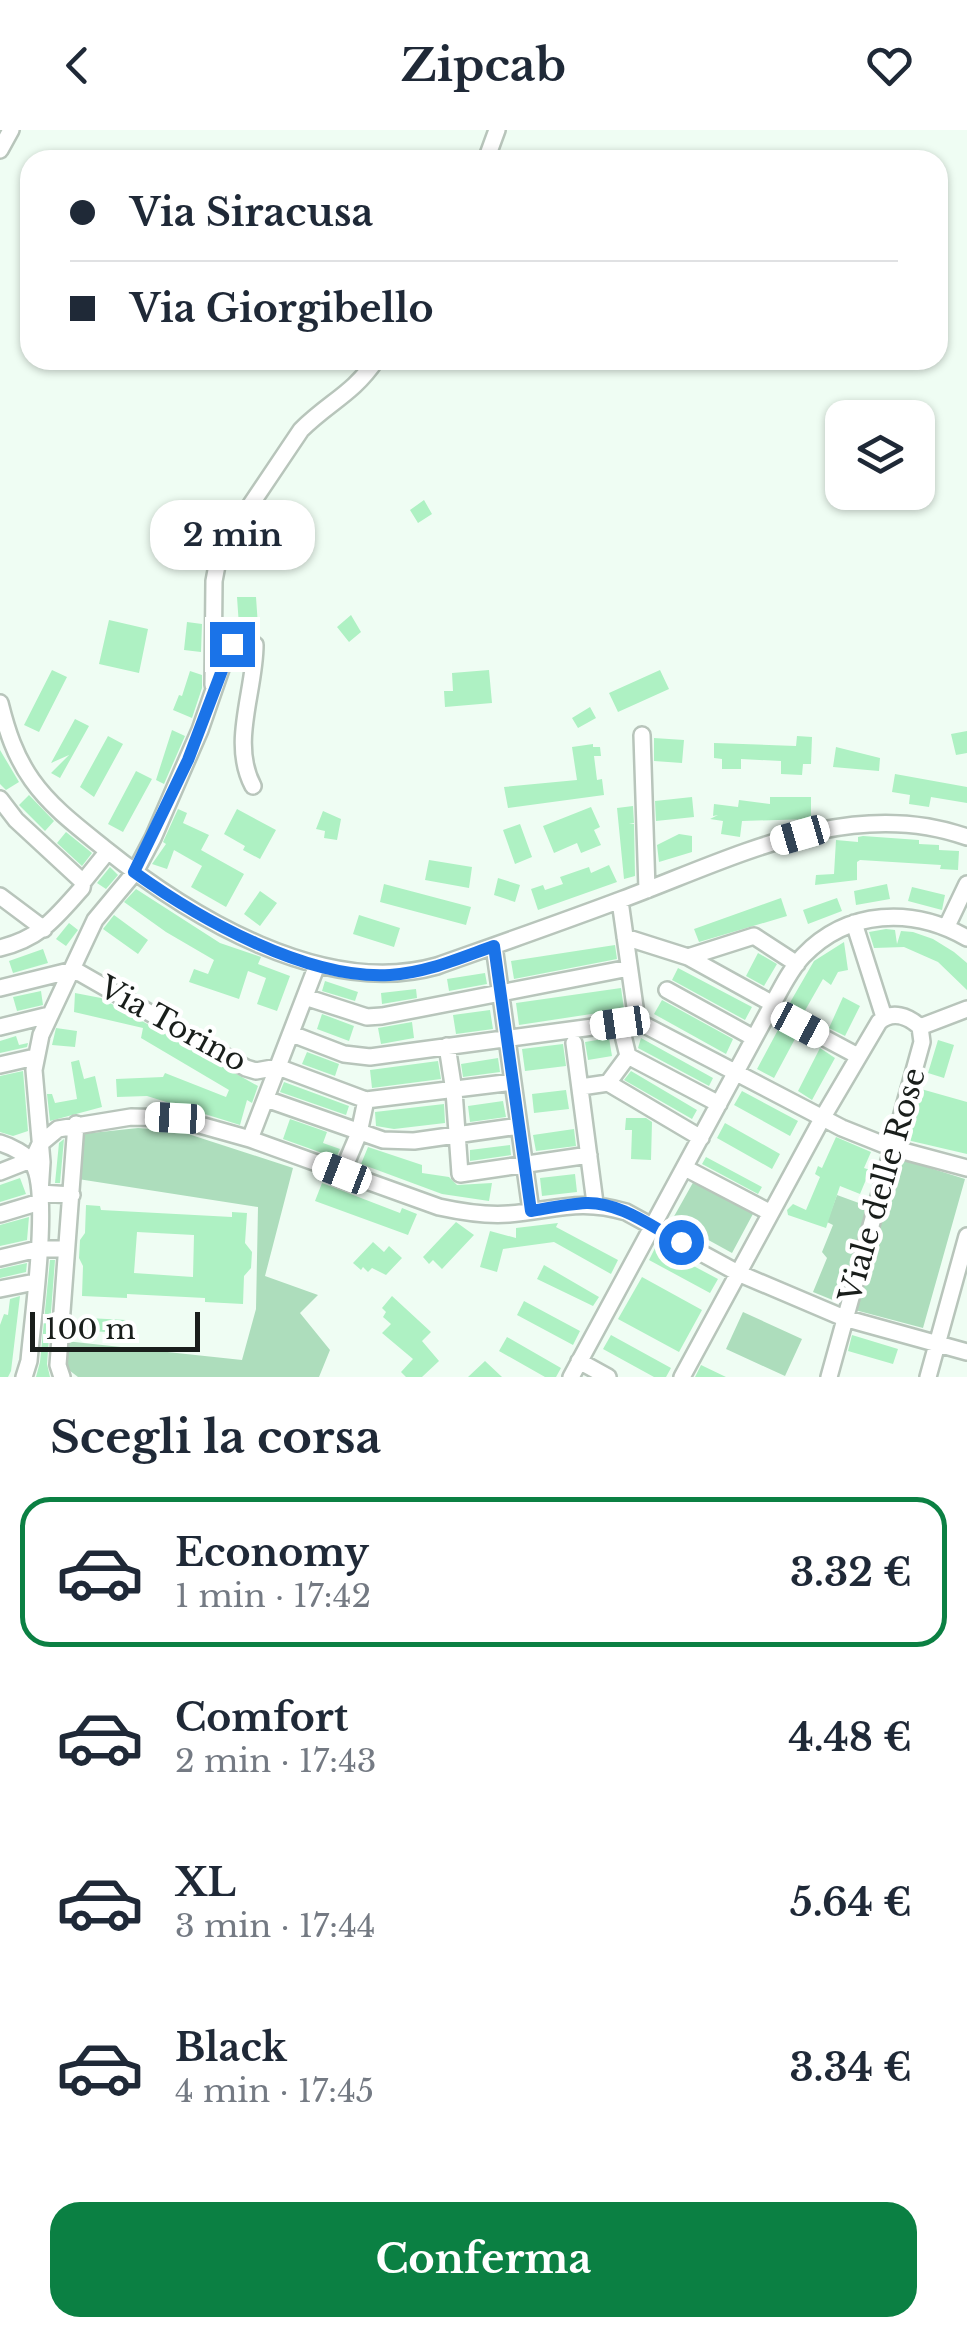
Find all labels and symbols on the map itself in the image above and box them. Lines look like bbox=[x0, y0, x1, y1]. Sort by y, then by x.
callout: 2 min bbox=[150, 499, 314, 569]
route end bbox=[210, 622, 255, 667]
car bbox=[767, 812, 833, 858]
street label: Via Torino bbox=[92, 968, 253, 1080]
car bbox=[766, 998, 834, 1052]
car bbox=[588, 1004, 652, 1042]
street label: Viale delle Rose bbox=[831, 1064, 933, 1307]
car bbox=[144, 1101, 206, 1135]
car bbox=[309, 1148, 375, 1198]
route start bbox=[659, 1220, 704, 1265]
scale bar bbox=[30, 1307, 200, 1352]

